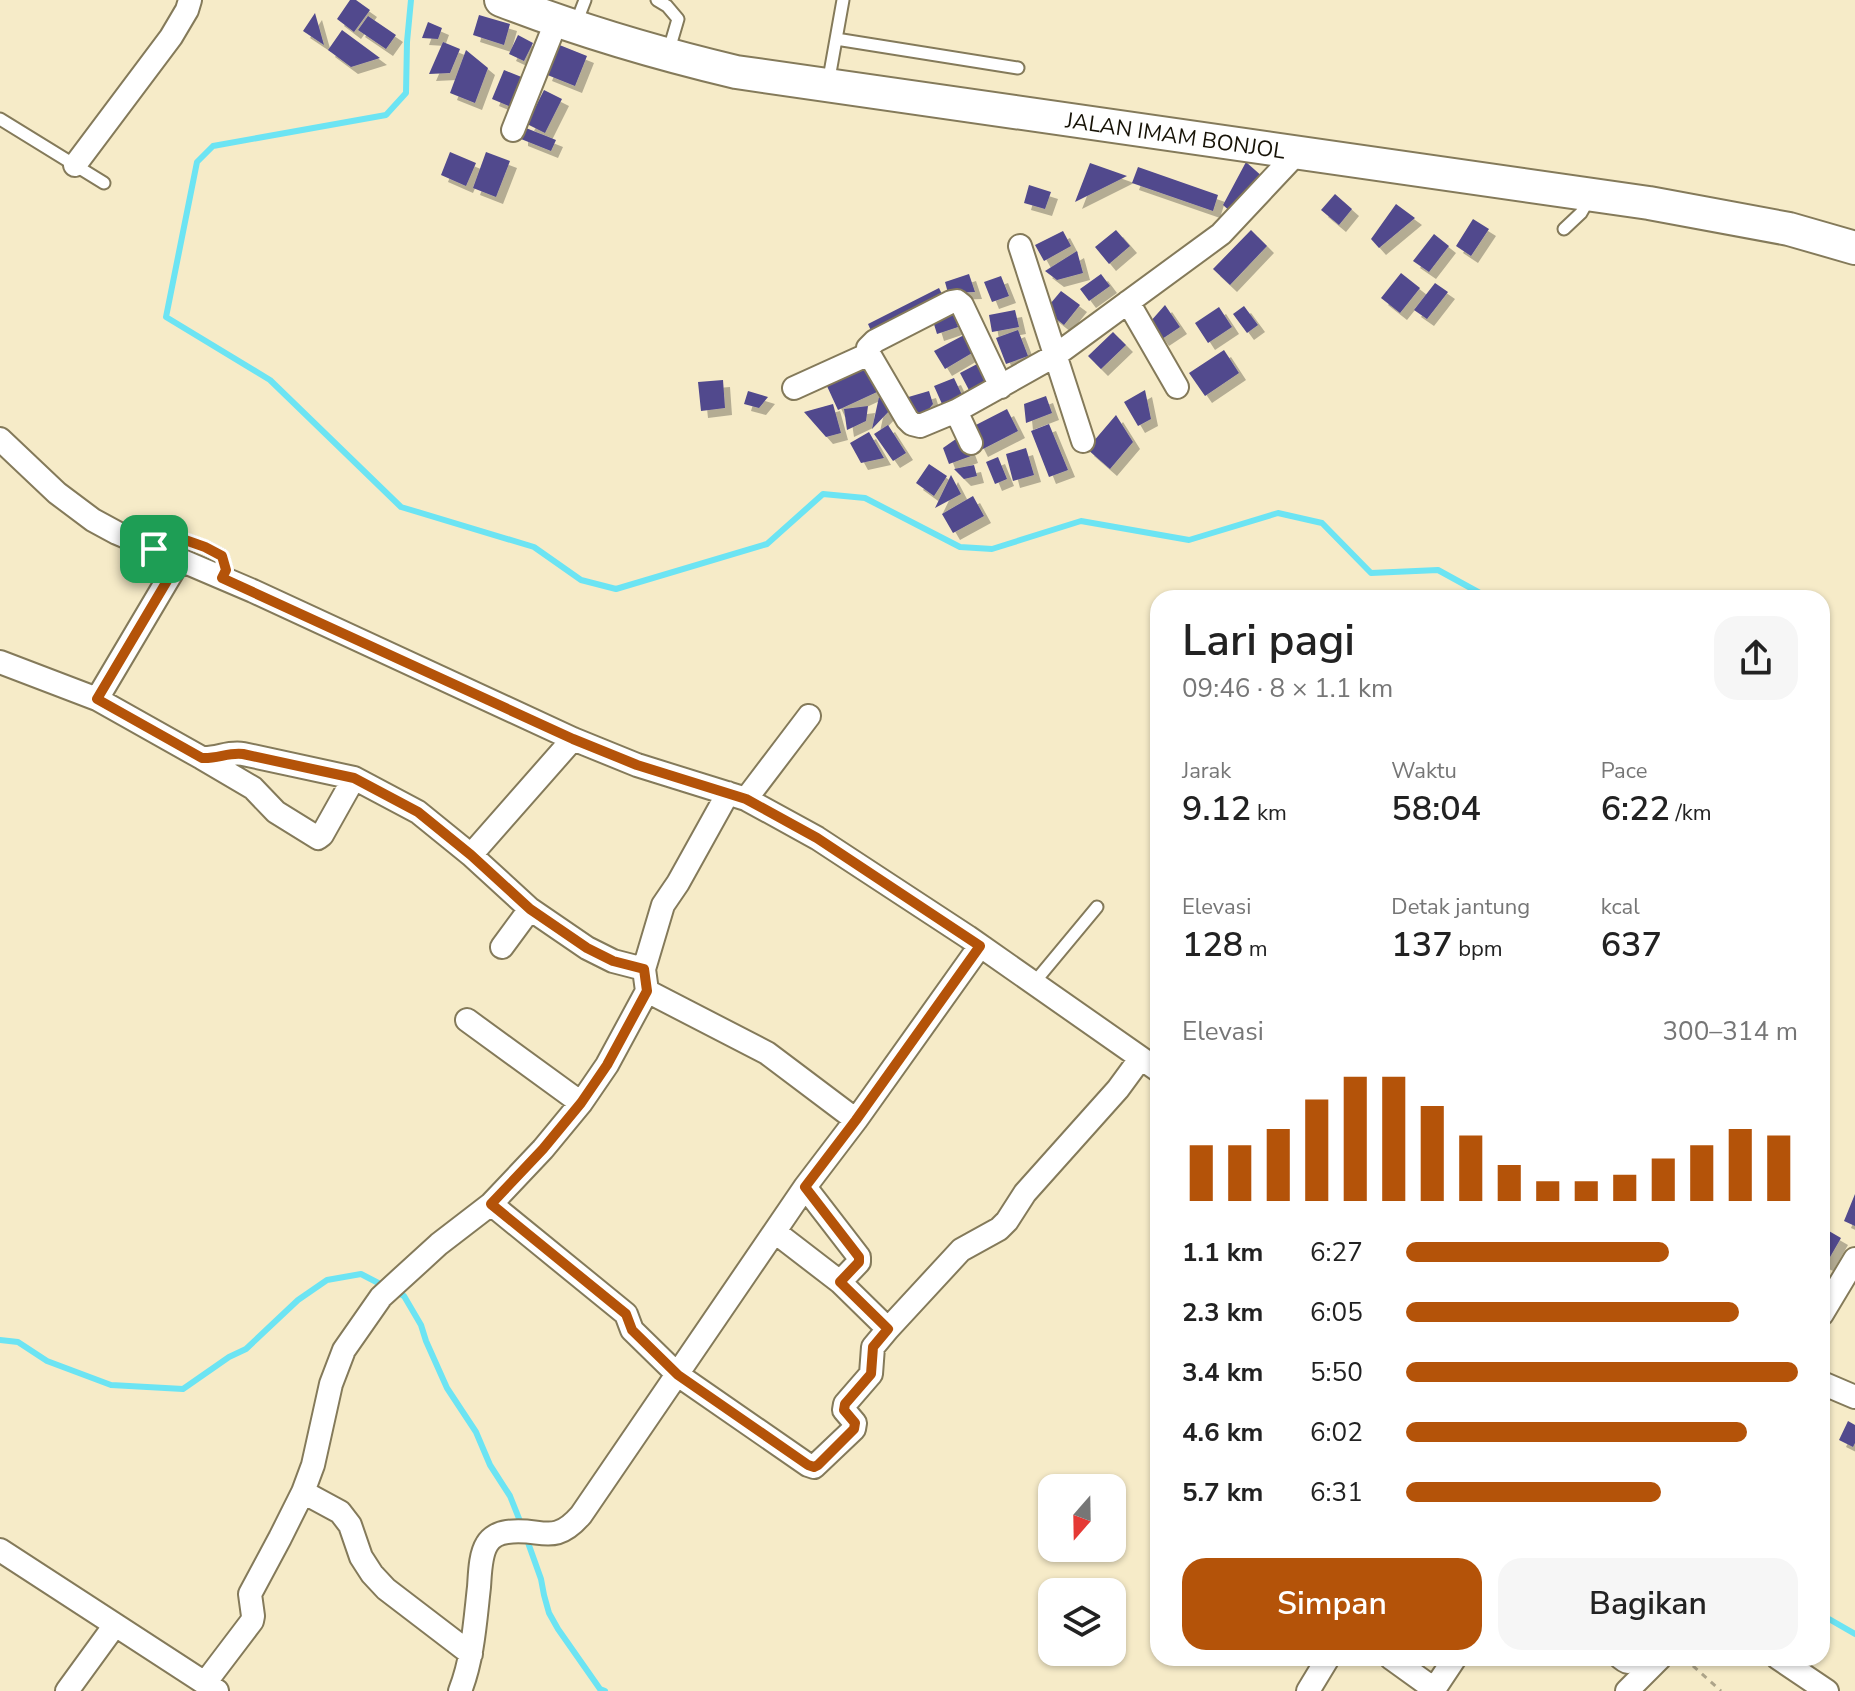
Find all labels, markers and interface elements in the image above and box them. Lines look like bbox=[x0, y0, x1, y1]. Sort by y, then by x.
street label: JALAN IMAM BONJOL bbox=[1063, 105, 1287, 167]
pin bbox=[120, 515, 188, 583]
icon: arrive bbox=[132, 527, 176, 571]
text: Lari pagi bbox=[1182, 611, 1355, 671]
button: share bbox=[1714, 616, 1798, 700]
text: 09:46 · 8 × 1.1 km bbox=[1182, 671, 1393, 706]
text: Jarak bbox=[1182, 756, 1231, 786]
text: Waktu bbox=[1391, 756, 1457, 786]
text: Pace bbox=[1601, 756, 1647, 786]
text: 9.12 bbox=[1182, 786, 1251, 832]
text: 58:04 bbox=[1391, 786, 1481, 832]
text: 6:22 bbox=[1601, 786, 1670, 832]
text: km bbox=[1251, 798, 1287, 828]
text: /km bbox=[1670, 798, 1712, 828]
text: Elevasi bbox=[1182, 892, 1251, 922]
text: Detak jantung bbox=[1391, 892, 1530, 922]
text: kcal bbox=[1601, 892, 1640, 922]
text: 128 bbox=[1182, 922, 1243, 968]
text: 137 bbox=[1391, 922, 1453, 968]
text: 637 bbox=[1601, 922, 1662, 968]
text: m bbox=[1243, 934, 1268, 964]
text: bpm bbox=[1453, 934, 1503, 964]
text: Elevasi bbox=[1182, 1014, 1264, 1049]
text: 300–314 m bbox=[1662, 1014, 1798, 1049]
text: 1.1 km bbox=[1182, 1235, 1263, 1270]
text: 6:27 bbox=[1310, 1235, 1363, 1270]
text: 2.3 km bbox=[1182, 1295, 1263, 1330]
text: 6:05 bbox=[1310, 1295, 1363, 1330]
text: 3.4 km bbox=[1182, 1355, 1263, 1390]
text: 5:50 bbox=[1310, 1355, 1363, 1390]
text: 4.6 km bbox=[1182, 1415, 1263, 1450]
text: 6:02 bbox=[1310, 1415, 1363, 1450]
north arrow bbox=[1038, 1474, 1126, 1562]
map controls bbox=[1038, 1474, 1126, 1666]
text: 5.7 km bbox=[1182, 1475, 1263, 1510]
text: 6:31 bbox=[1310, 1475, 1363, 1510]
button: Simpan bbox=[1182, 1558, 1482, 1650]
button: Bagikan bbox=[1498, 1558, 1798, 1650]
button: layers bbox=[1038, 1578, 1126, 1666]

